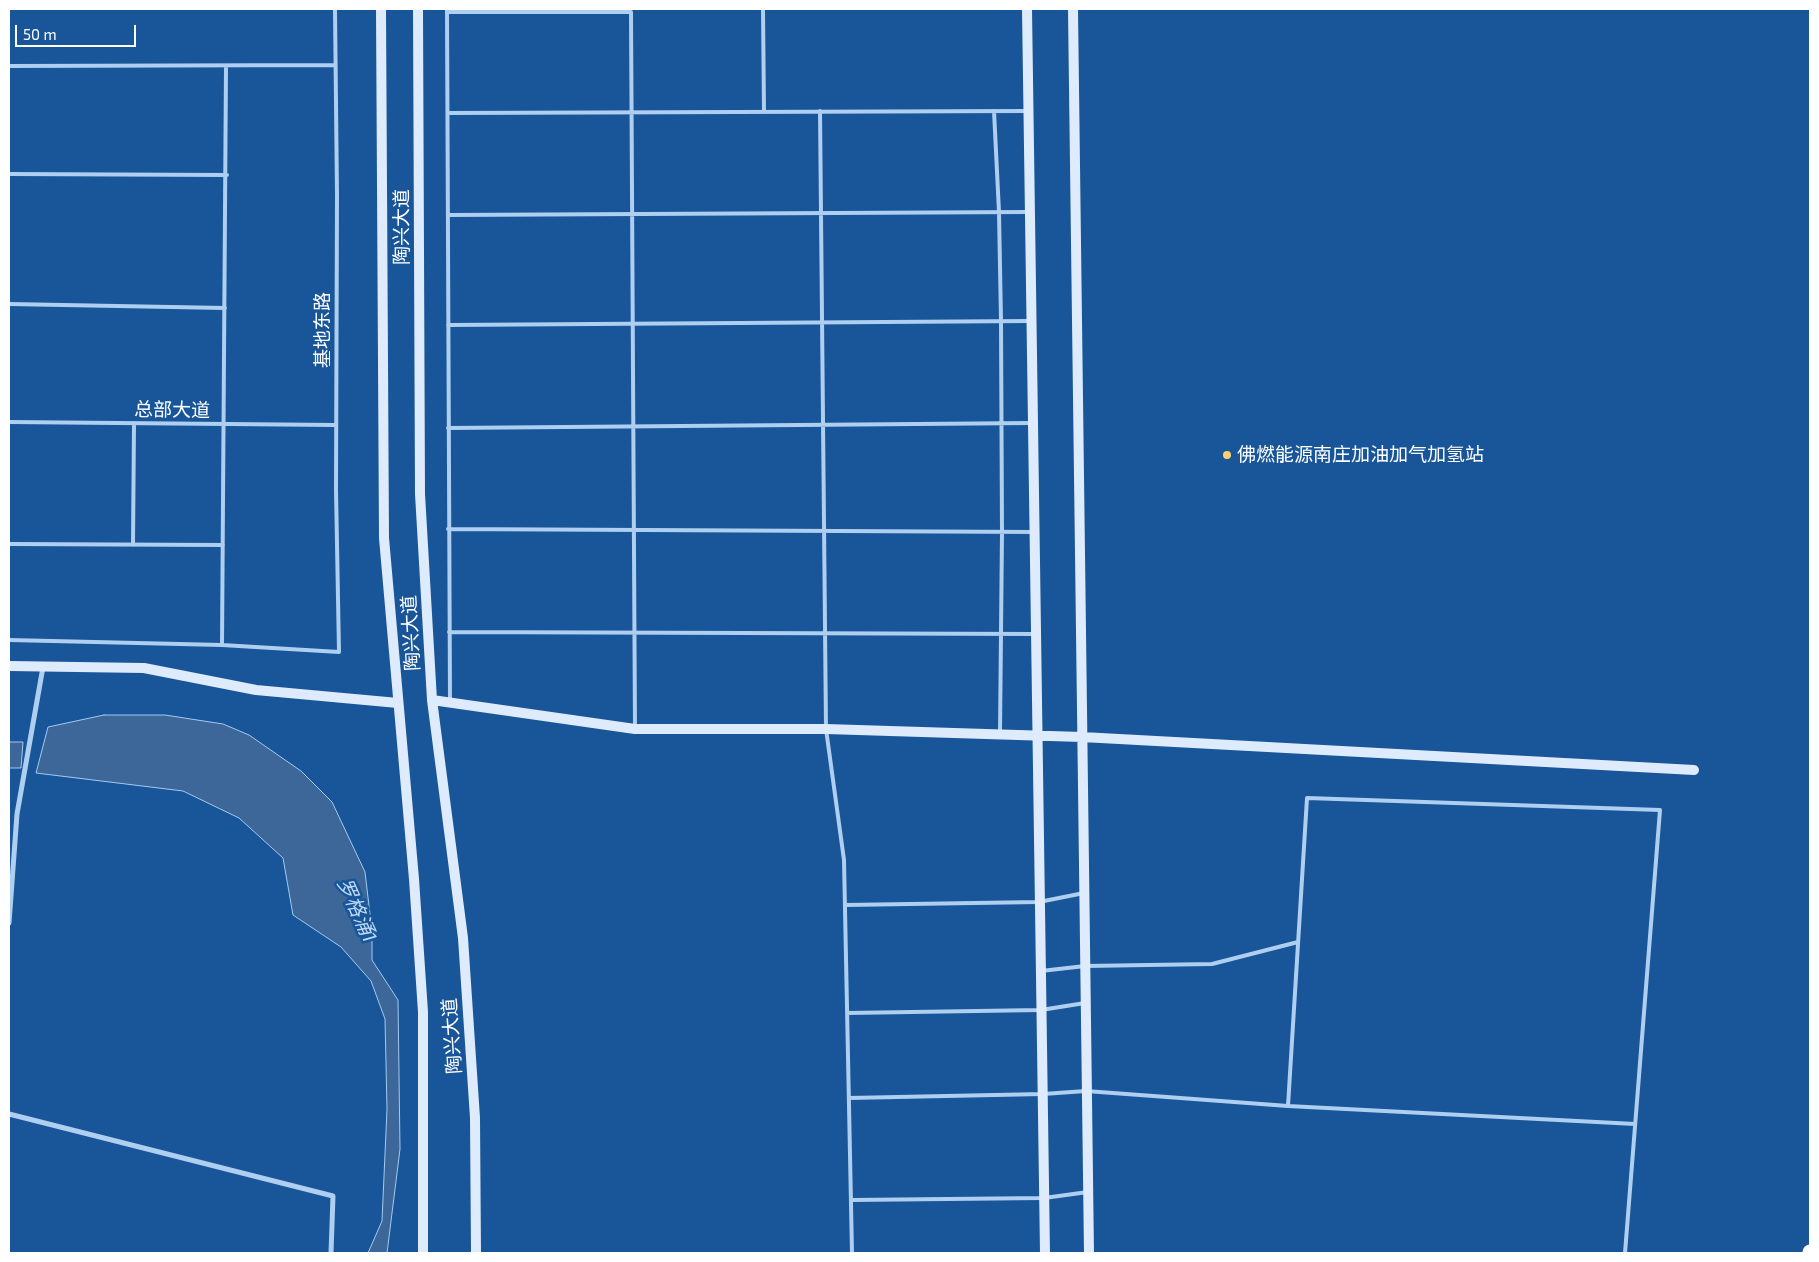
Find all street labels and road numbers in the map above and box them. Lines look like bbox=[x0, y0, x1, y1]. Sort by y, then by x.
street label: 陶兴大道 bbox=[391, 189, 413, 265]
street label: 基地东路 bbox=[312, 292, 334, 368]
street label: 总部大道 bbox=[134, 398, 210, 422]
street label: 陶兴大道 bbox=[398, 594, 424, 672]
street label: 陶兴大道 bbox=[438, 997, 466, 1075]

